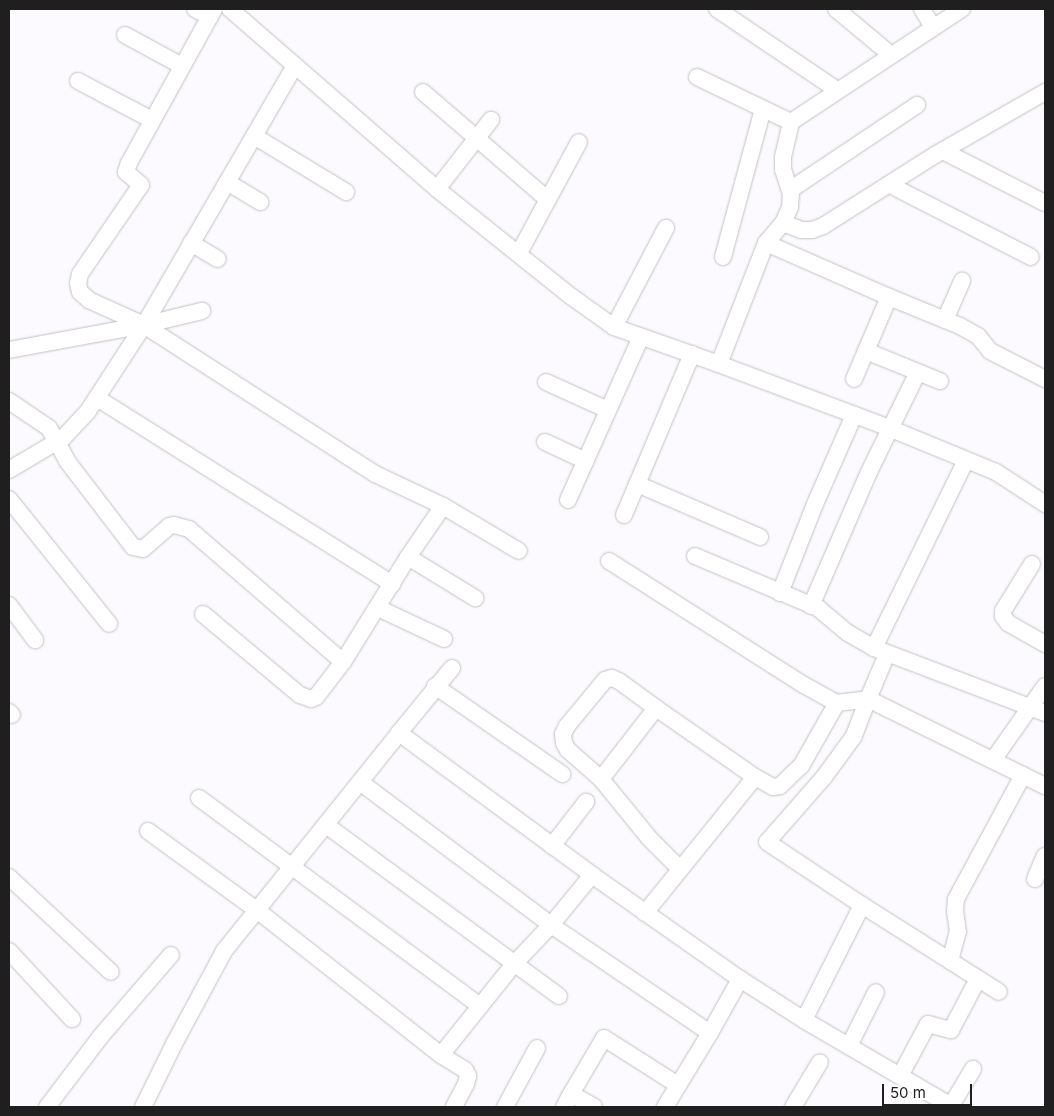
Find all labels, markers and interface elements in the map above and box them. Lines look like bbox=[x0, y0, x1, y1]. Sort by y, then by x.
scale bar bbox=[884, 1074, 974, 1106]
text: 50 m bbox=[890, 1083, 926, 1102]

